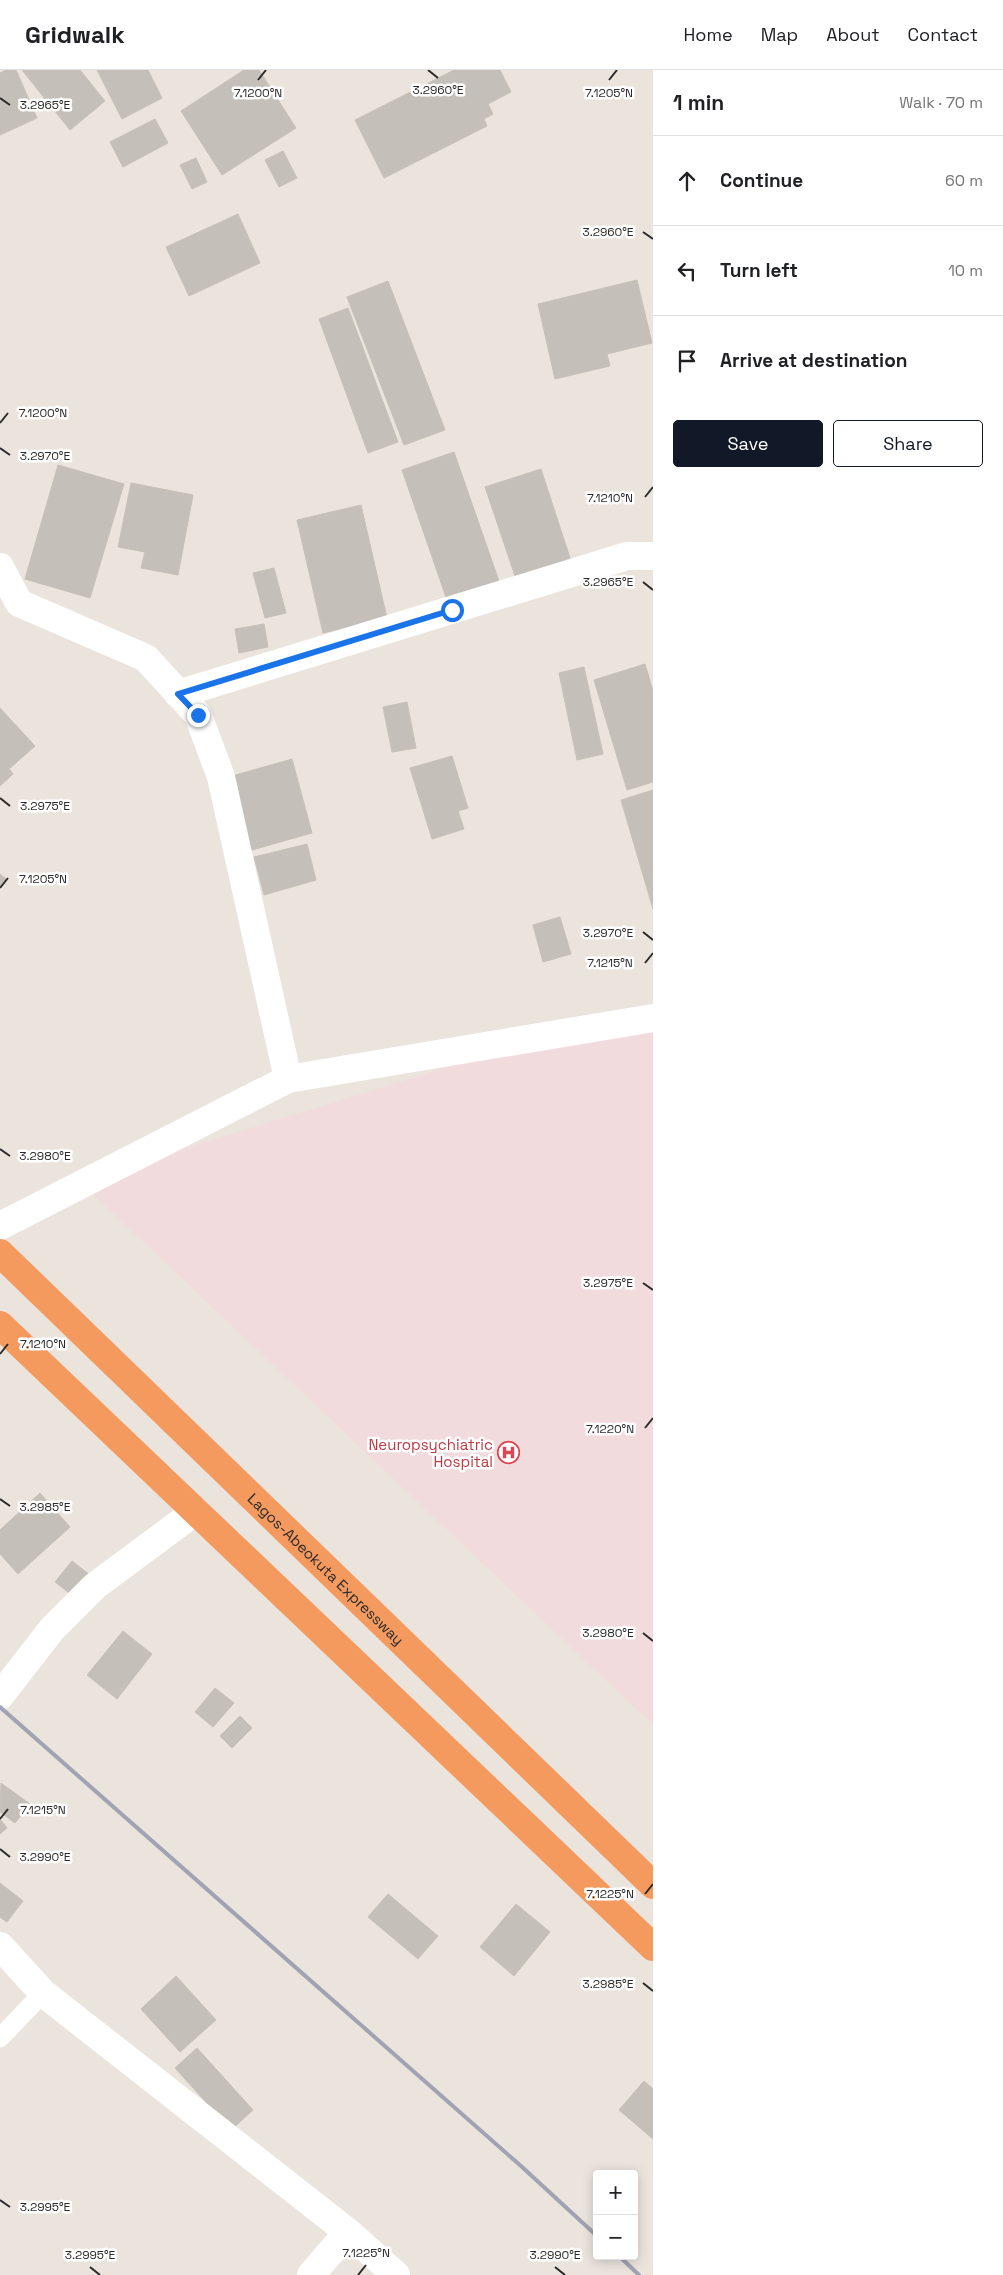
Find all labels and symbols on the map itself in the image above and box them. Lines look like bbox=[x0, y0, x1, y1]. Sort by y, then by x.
text: 3.2960°E bbox=[412, 82, 464, 98]
text: 7.1200°N bbox=[234, 85, 282, 101]
text: 7.1205°N bbox=[585, 85, 633, 101]
text: 3.2965°E bbox=[20, 97, 71, 113]
text: 3.2960°E bbox=[582, 224, 634, 240]
text: 7.1200°N bbox=[19, 405, 67, 421]
text: 3.2970°E bbox=[20, 448, 70, 464]
text: 7.1210°N bbox=[587, 490, 633, 506]
text: 3.2965°E bbox=[583, 574, 634, 590]
route start bbox=[441, 599, 464, 622]
route end bbox=[187, 704, 210, 727]
text: 3.2975°E bbox=[20, 798, 70, 814]
text: 7.1205°N bbox=[19, 871, 67, 887]
text: 3.2970°E bbox=[583, 925, 633, 941]
text: 7.1215°N bbox=[587, 955, 633, 971]
text: 3.2980°E bbox=[19, 1148, 71, 1164]
text: 3.2975°E bbox=[583, 1275, 633, 1291]
text: 7.1210°N bbox=[20, 1336, 66, 1352]
text: 7.1220°N bbox=[586, 1421, 634, 1437]
place label: Neuropsychiatric Hospital bbox=[368, 1435, 493, 1471]
hospital icon: Neuropsychiatric Hospital bbox=[497, 1441, 521, 1465]
street label: Lagos-Abeokuta Expressway bbox=[244, 1489, 408, 1649]
text: 3.2985°E bbox=[20, 1499, 71, 1515]
text: 3.2980°E bbox=[582, 1625, 634, 1641]
text: 7.1215°N bbox=[20, 1802, 66, 1818]
text: 3.2990°E bbox=[19, 1849, 71, 1865]
text: 7.1225°N bbox=[586, 1886, 634, 1902]
text: 3.2985°E bbox=[583, 1976, 634, 1992]
text: 3.2995°E bbox=[20, 2199, 71, 2215]
text: 7.1225°N bbox=[342, 2245, 390, 2261]
text: 3.2995°E bbox=[65, 2247, 116, 2263]
text: 3.2990°E bbox=[529, 2247, 581, 2263]

